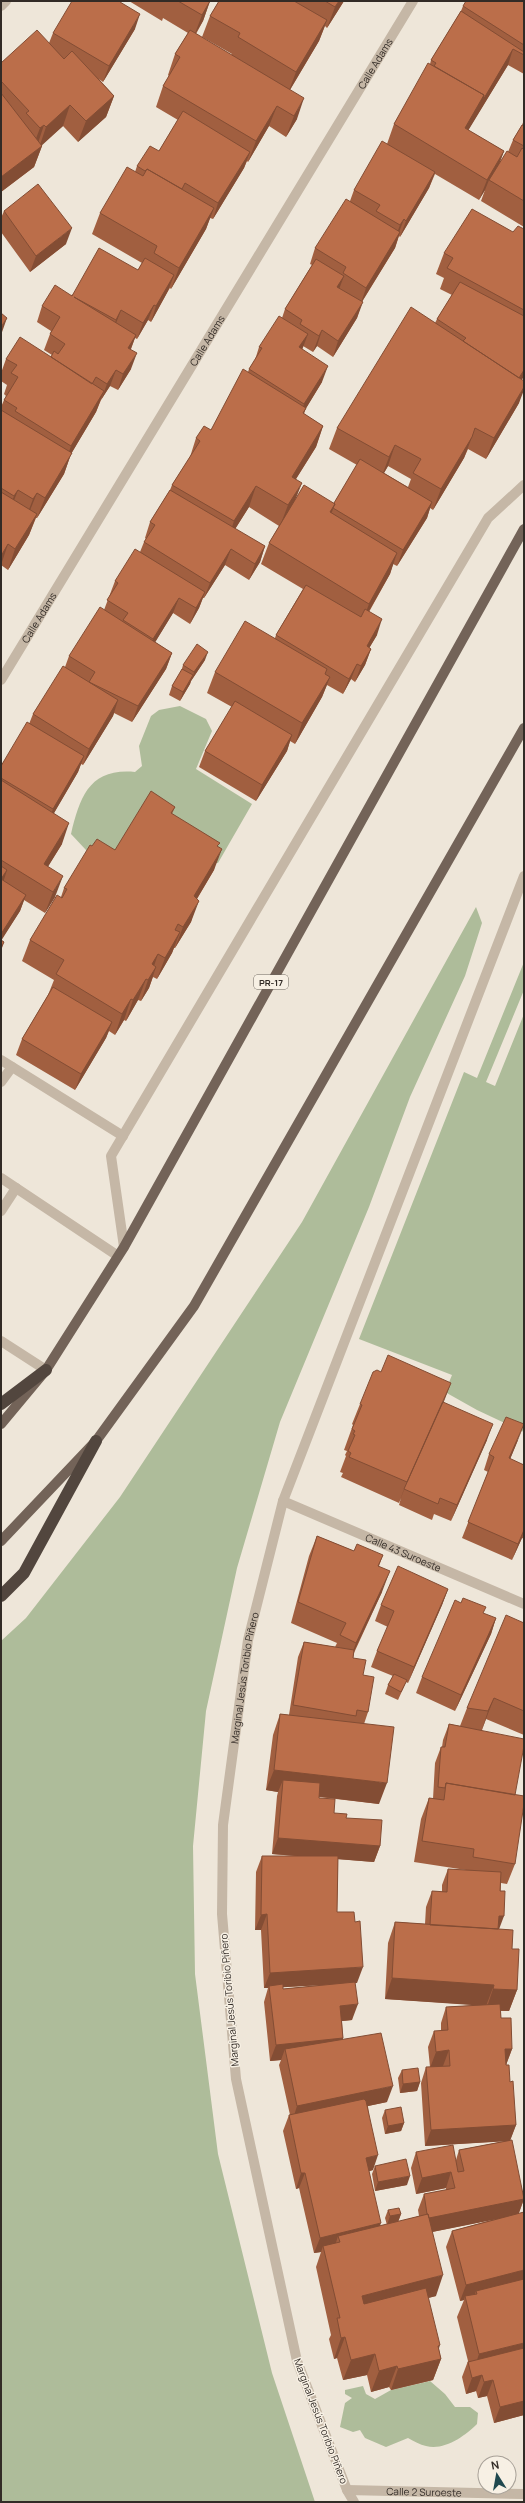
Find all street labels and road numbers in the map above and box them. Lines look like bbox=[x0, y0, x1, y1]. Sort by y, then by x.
street label: Calle Adams bbox=[354, 36, 396, 92]
street label: Calle Adams bbox=[186, 313, 228, 369]
street label: Calle Adams bbox=[18, 590, 60, 646]
road number: PR-17 bbox=[254, 975, 288, 989]
street label: Calle 43 Suroeste bbox=[363, 1530, 444, 1575]
street label: Marginal Jesús Toribio Piñero bbox=[227, 1610, 262, 1745]
street label: Marginal Jesús Toribio Piñero bbox=[216, 1933, 242, 2067]
street label: Marginal Jesús Toribio Piñero bbox=[291, 2356, 351, 2486]
street label: Calle 2 Suroeste bbox=[386, 2484, 462, 2500]

